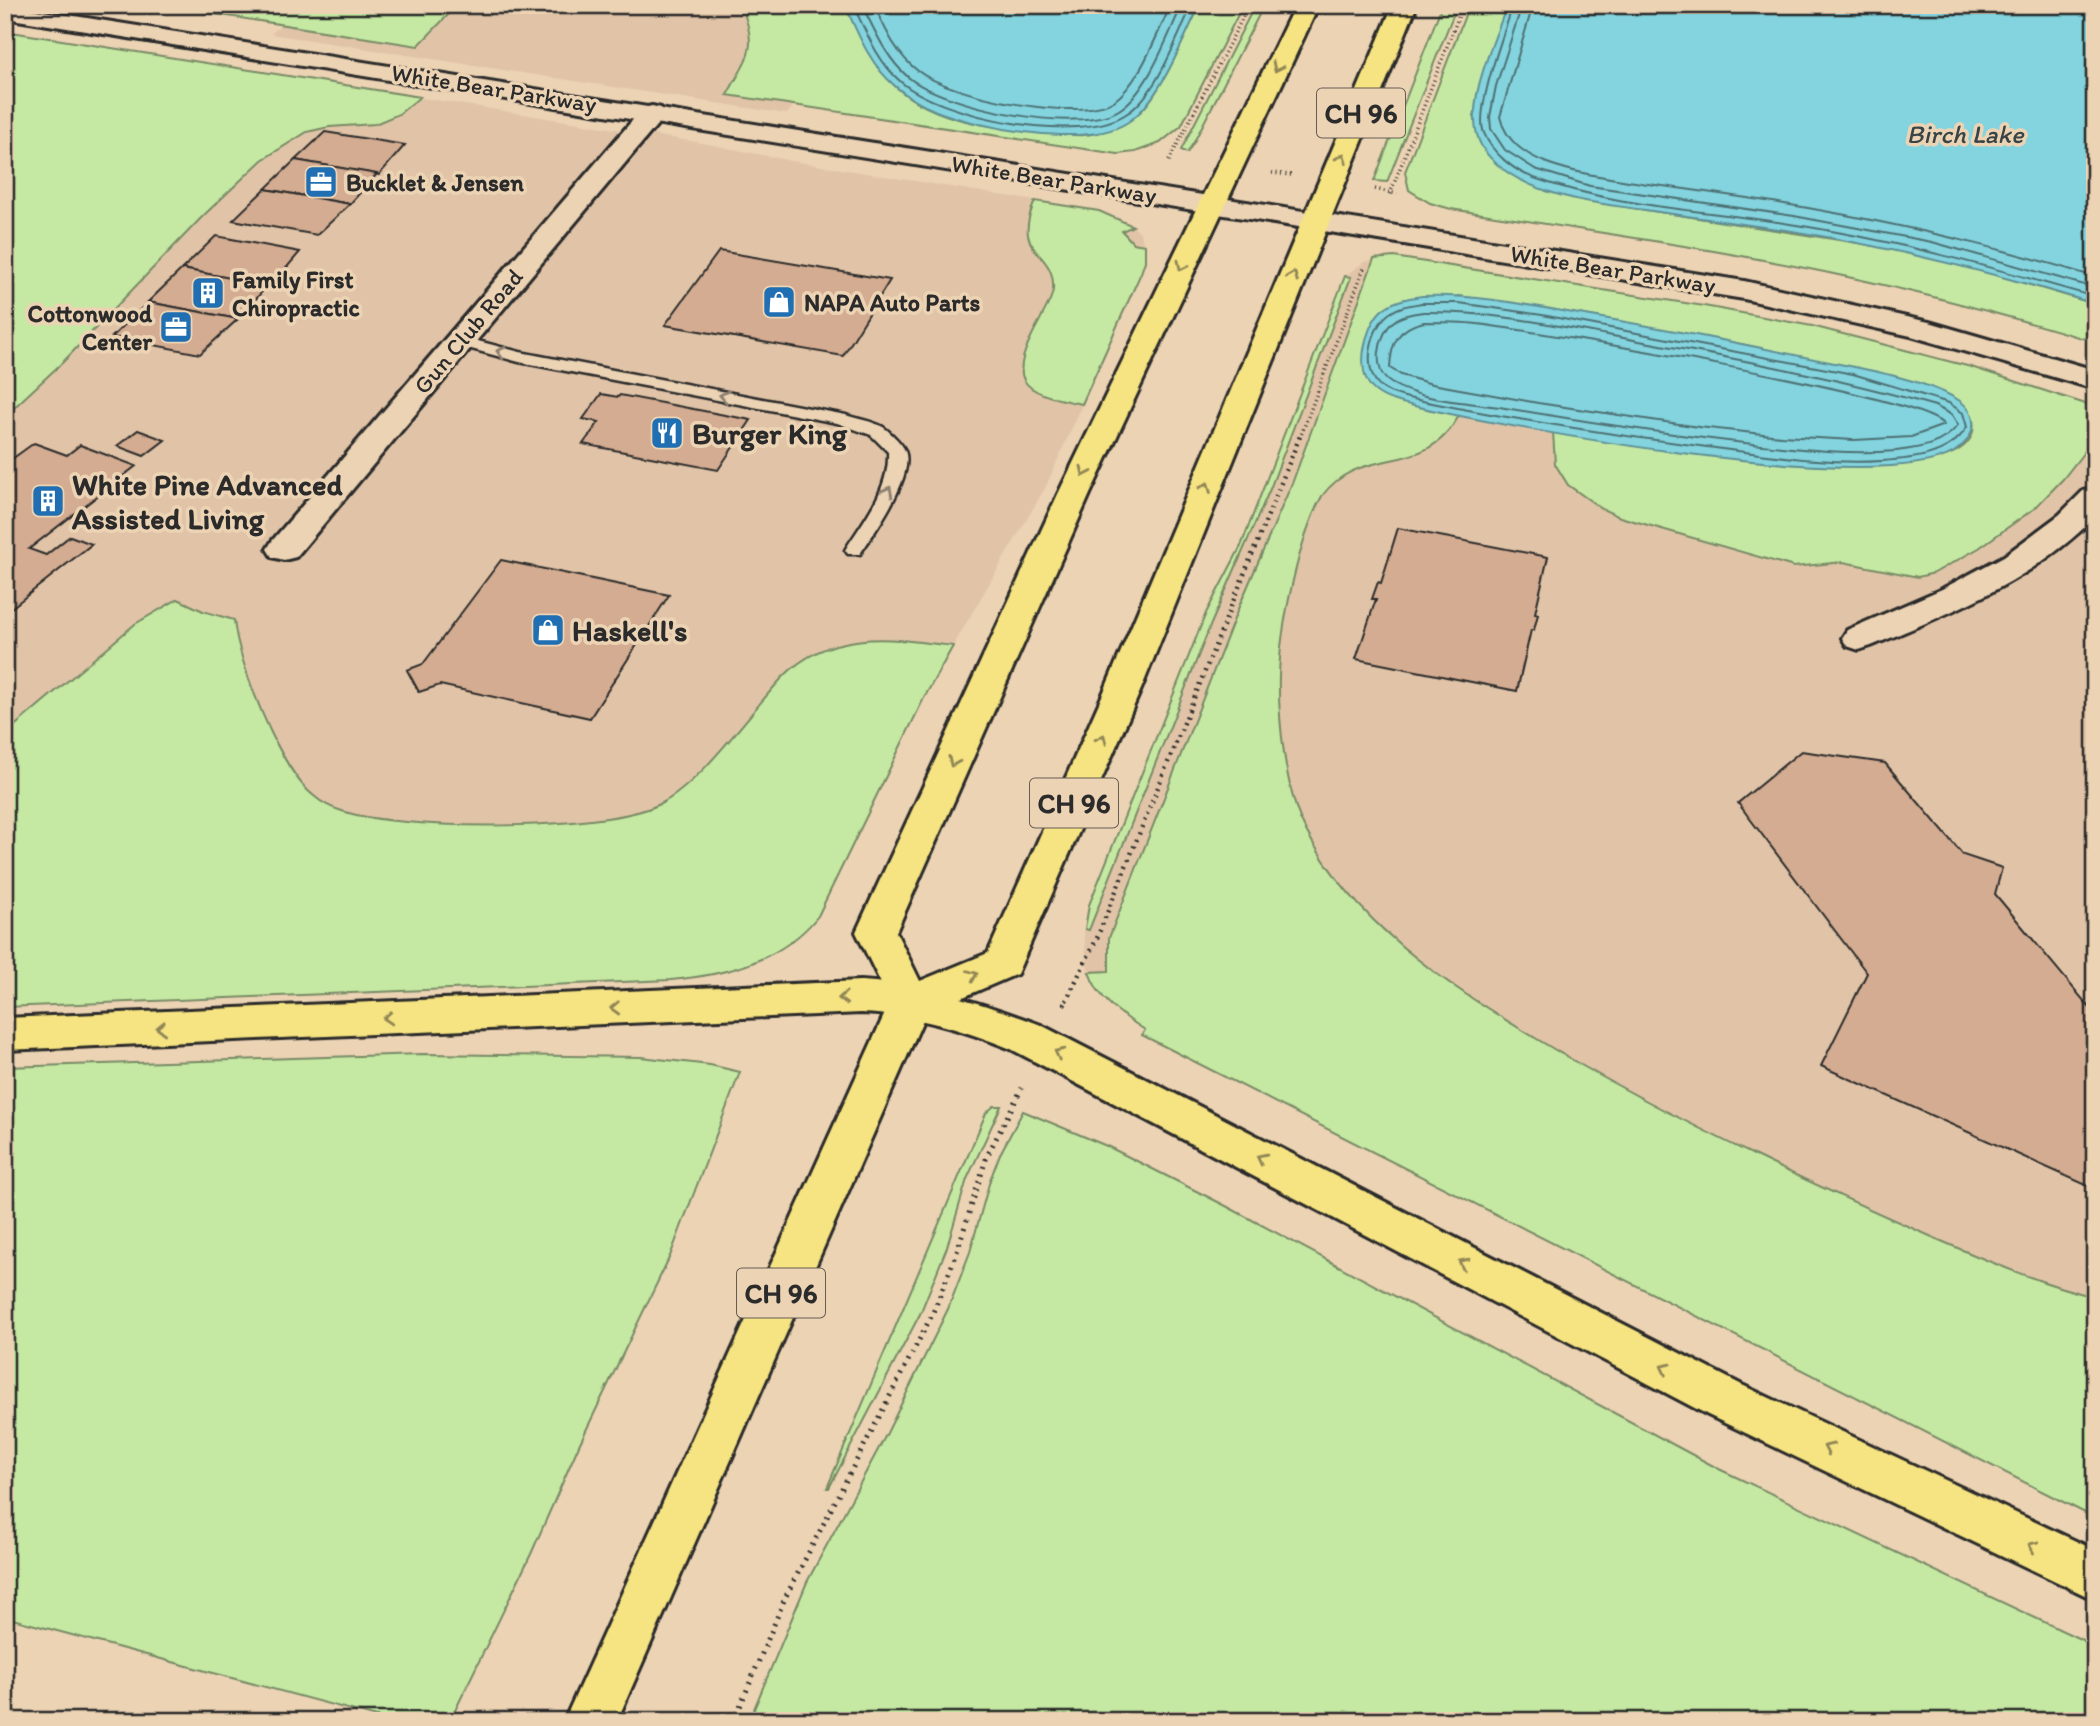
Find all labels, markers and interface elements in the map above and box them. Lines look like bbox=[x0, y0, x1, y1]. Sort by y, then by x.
street label: White Bear Parkway bbox=[389, 57, 599, 119]
one-way arrow bbox=[1272, 60, 1286, 72]
road number: CH 96 bbox=[1317, 88, 1405, 138]
water label: Birch Lake bbox=[1906, 118, 2025, 150]
street label: White Bear Parkway bbox=[949, 148, 1159, 210]
one-way arrow bbox=[1334, 153, 1348, 165]
office icon: Bucklet & Jensen bbox=[302, 163, 340, 201]
place label: Bucklet & Jensen bbox=[346, 168, 524, 197]
street label: White Bear Parkway bbox=[1508, 238, 1718, 300]
one-way arrow bbox=[1177, 259, 1191, 271]
street label: Gun Club Road bbox=[407, 262, 529, 400]
place label: Family First Chiropractic bbox=[232, 265, 360, 323]
one-way arrow bbox=[1284, 271, 1298, 283]
building icon: Family First Chiropractic bbox=[189, 274, 227, 312]
shop icon: NAPA Auto Parts bbox=[760, 283, 798, 321]
place label: NAPA Auto Parts bbox=[804, 288, 981, 317]
place label: Cottonwood Center bbox=[28, 299, 153, 356]
office icon: Cottonwood Center bbox=[157, 308, 195, 346]
one-way arrow bbox=[495, 346, 507, 360]
one-way arrow bbox=[718, 389, 730, 404]
restaurant icon: Burger King bbox=[648, 414, 686, 452]
place label: Burger King bbox=[692, 415, 848, 452]
one-way arrow bbox=[1079, 465, 1093, 477]
place label: White Pine Advanced Assisted Living bbox=[71, 466, 343, 537]
one-way arrow bbox=[1198, 481, 1212, 493]
building icon: White Pine Advanced Assisted Living bbox=[29, 482, 67, 520]
one-way arrow bbox=[880, 485, 893, 498]
shop icon: Haskell's bbox=[529, 611, 567, 649]
place label: Haskell's bbox=[572, 612, 687, 649]
one-way arrow bbox=[1093, 734, 1107, 746]
one-way arrow bbox=[947, 755, 961, 767]
road number: CH 96 bbox=[1030, 778, 1118, 828]
one-way arrow bbox=[966, 969, 979, 983]
one-way arrow bbox=[837, 991, 848, 1006]
one-way arrow bbox=[610, 1001, 621, 1016]
one-way arrow bbox=[382, 1011, 393, 1026]
one-way arrow bbox=[155, 1020, 166, 1035]
one-way arrow bbox=[1054, 1048, 1066, 1062]
one-way arrow bbox=[1256, 1153, 1268, 1167]
one-way arrow bbox=[1458, 1258, 1470, 1271]
road number: CH 96 bbox=[737, 1268, 825, 1318]
one-way arrow bbox=[1660, 1363, 1672, 1376]
one-way arrow bbox=[1823, 1443, 1835, 1457]
one-way arrow bbox=[2028, 1541, 2040, 1555]

